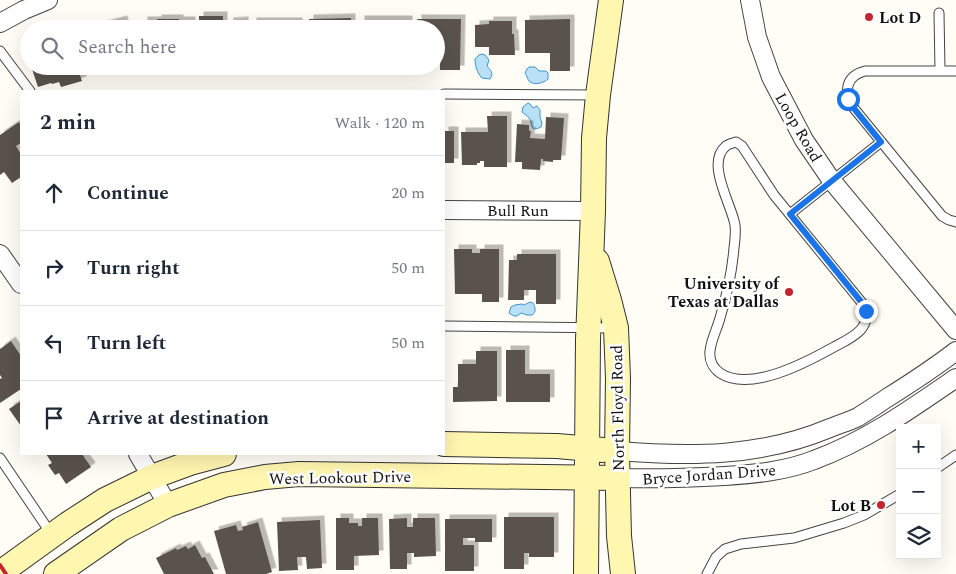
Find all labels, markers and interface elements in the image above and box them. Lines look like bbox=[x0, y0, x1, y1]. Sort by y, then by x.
place label: Lot D bbox=[879, 6, 921, 30]
marker: Lot D bbox=[863, 11, 875, 23]
search box bbox=[20, 20, 445, 75]
text: Search here bbox=[78, 33, 177, 62]
icon: search bbox=[38, 34, 66, 62]
street label: Loop Road bbox=[769, 88, 828, 167]
route start bbox=[837, 88, 860, 111]
text: 2 min bbox=[40, 107, 96, 139]
text: Walk · 120 m bbox=[334, 111, 425, 135]
icon: ahead bbox=[40, 179, 68, 207]
text: Continue bbox=[87, 179, 169, 208]
text: 20 m bbox=[391, 181, 425, 205]
street label: Bull Run bbox=[487, 199, 549, 223]
icon: right bbox=[40, 254, 68, 282]
text: Turn right bbox=[87, 254, 180, 283]
text: 50 m bbox=[391, 256, 425, 280]
place label: University of Texas at Dallas bbox=[668, 272, 780, 314]
marker: University of Texas at Dallas bbox=[783, 286, 795, 298]
route end bbox=[855, 300, 878, 323]
icon: left bbox=[40, 329, 68, 357]
text: Turn left bbox=[87, 329, 166, 358]
text: 50 m bbox=[391, 331, 425, 355]
street label: North Floyd Road bbox=[605, 345, 631, 471]
icon: arrive bbox=[40, 404, 68, 432]
text: Arrive at destination bbox=[87, 404, 269, 433]
map controls bbox=[896, 424, 941, 559]
button: + bbox=[896, 424, 941, 469]
street label: Bryce Jordan Drive bbox=[641, 458, 777, 492]
street label: West Lookout Drive bbox=[269, 465, 411, 491]
button: − bbox=[896, 469, 941, 514]
place label: Lot B bbox=[830, 494, 871, 518]
marker: Lot B bbox=[875, 499, 887, 511]
button: layers bbox=[896, 514, 941, 559]

